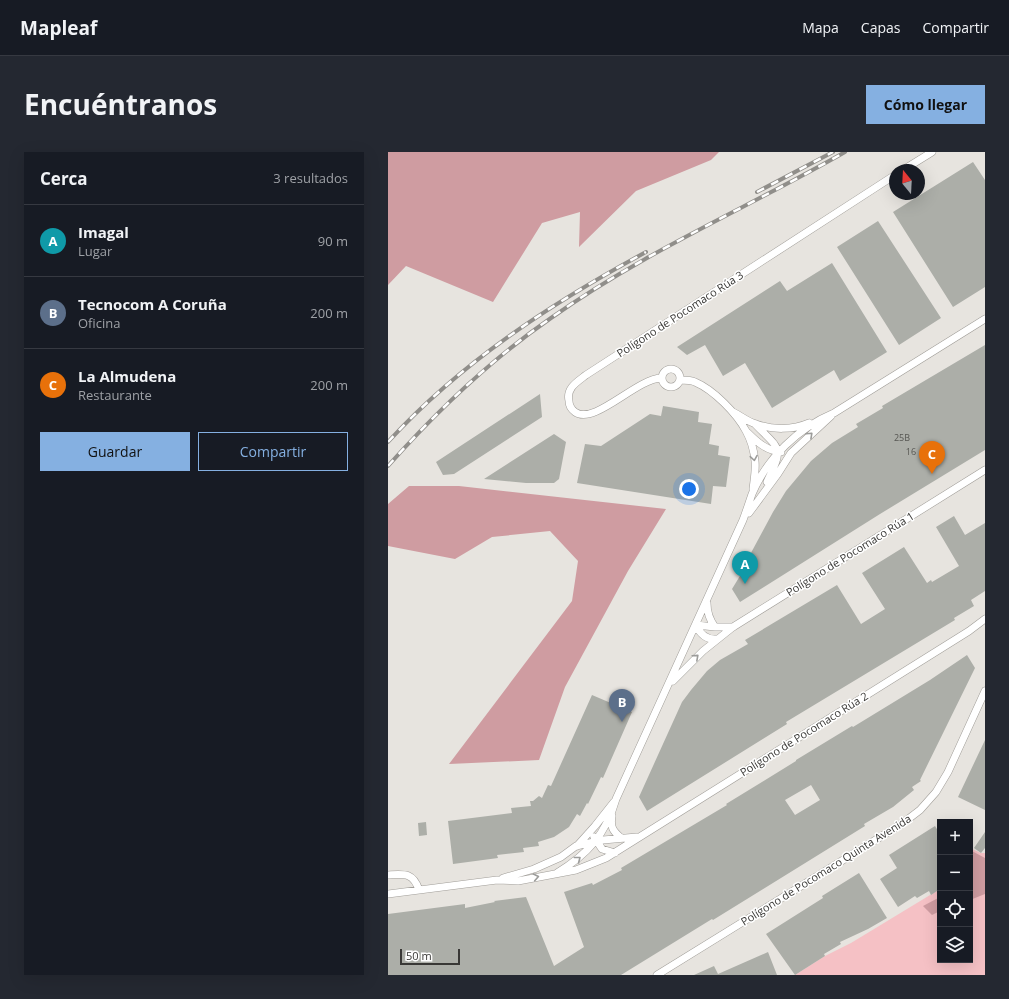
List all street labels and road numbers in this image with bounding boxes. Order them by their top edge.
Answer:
street label: Polígono de Pocomaco Rúa 3 [613,267,746,360]
street label: Polígono de Pocomaco Rúa 1 [783,508,917,599]
street label: Polígono de Pocomaco Rúa 2 [737,688,871,779]
street label: Polígono de Pocomaco Quinta Avenida [738,811,914,928]

